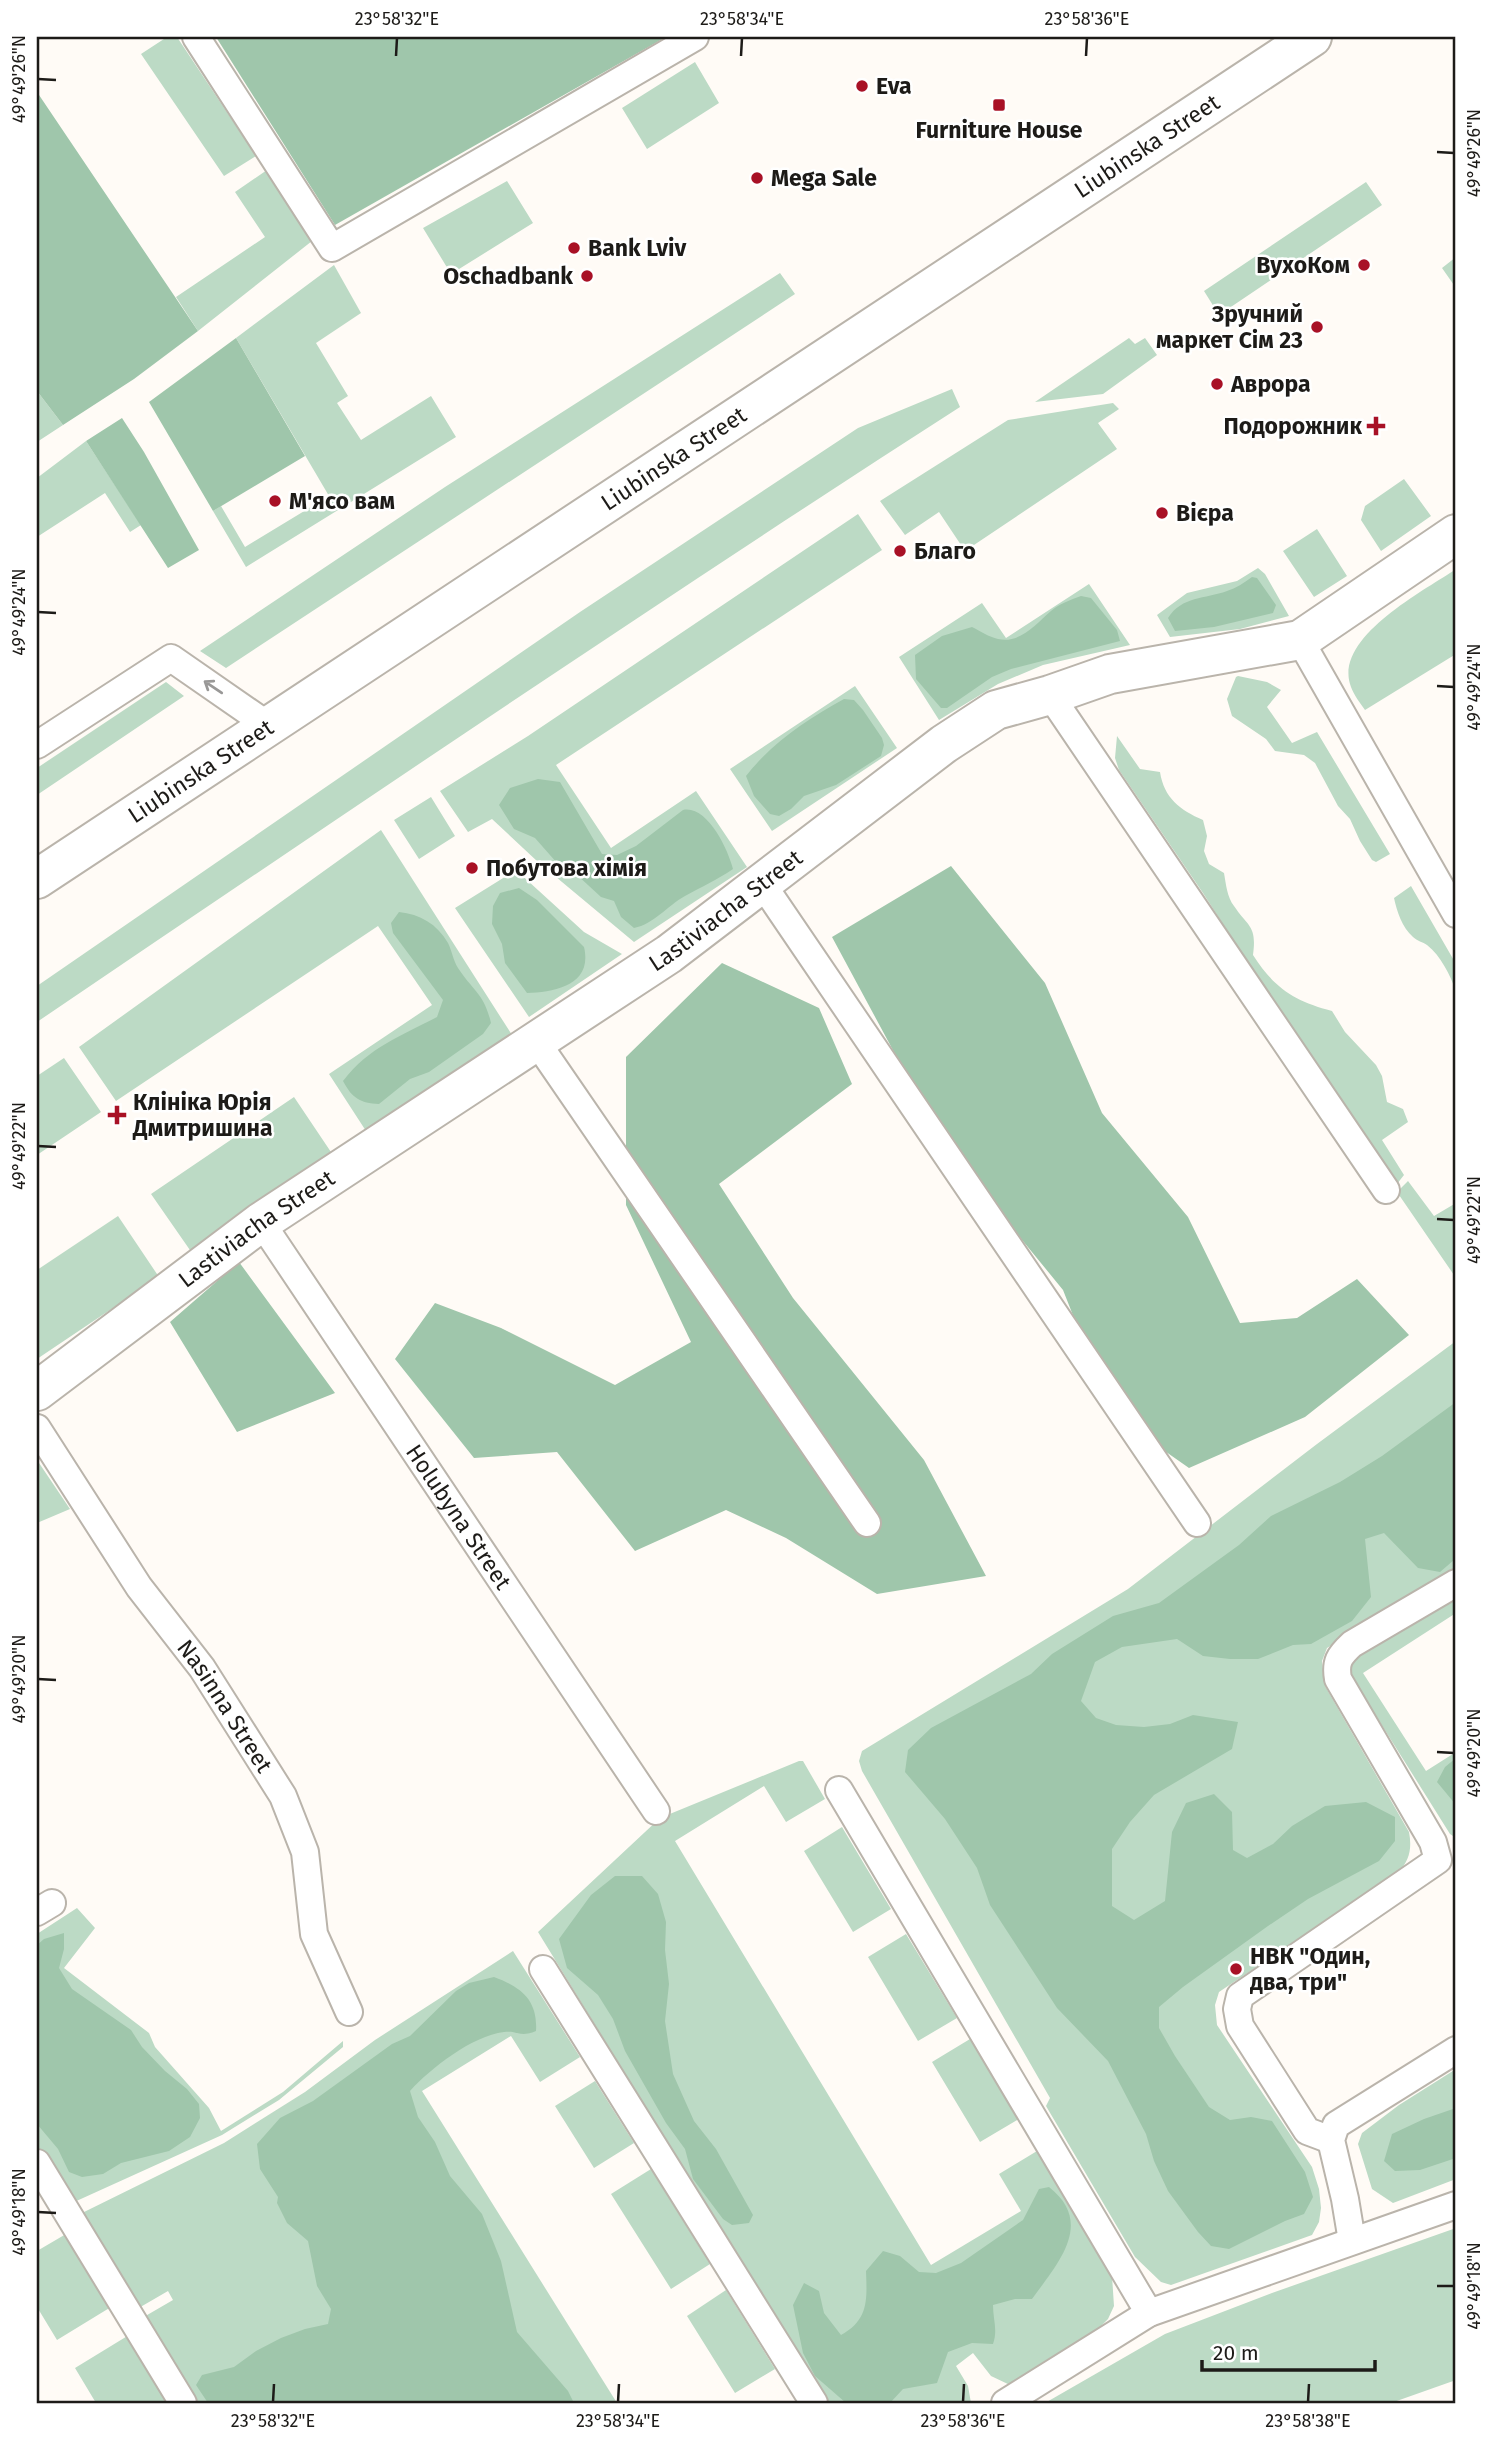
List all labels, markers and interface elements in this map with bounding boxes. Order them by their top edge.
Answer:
text: 23°58'32"E [355,8,439,30]
text: 23°58'34"E [700,8,784,30]
text: 23°58'36"E [1045,8,1129,30]
text: 49°49'26"N [8,35,30,123]
place label: Eva [876,72,912,100]
marker: Eva [854,78,870,94]
street label: Liubinska Street [1069,88,1225,204]
marker: Furniture House [991,97,1007,113]
text: 49°49'26"N [1463,109,1485,197]
place label: Furniture House [916,116,1083,144]
place label: Mega Sale [771,164,877,192]
marker: Mega Sale [749,170,765,186]
place label: Bank Lviv [588,234,687,262]
marker: Bank Lviv [566,240,582,256]
place label: ВухоКом [1256,251,1350,279]
marker: ВухоКом [1356,257,1372,273]
place label: Oschadbank [443,262,573,290]
marker: Oschadbank [579,268,595,284]
place label: Зручний маркет Сім 23 [1156,300,1303,354]
marker: Зручний маркет Сім 23 [1309,319,1325,335]
place label: Аврора [1230,370,1311,398]
marker: Аврора [1209,376,1225,392]
street label: Liubinska Street [596,400,752,517]
place label: Подорожник [1223,412,1362,440]
marker: Подорожник [1368,418,1384,434]
place label: М'ясо вам [289,487,395,515]
marker: М'ясо вам [267,493,283,509]
place label: Вієра [1176,499,1234,527]
marker: Вієра [1154,505,1170,521]
place label: Благо [914,537,976,565]
marker: Благо [892,543,908,559]
text: 49°49'24"N [8,568,30,656]
text: 49°49'24"N [1463,643,1485,731]
one-way arrow [204,680,223,694]
street label: Liubinska Street [123,713,279,829]
street label: Lastiviacha Street [644,843,808,977]
place label: Побутова хімія [486,854,647,882]
marker: Побутова хімія [464,860,480,876]
place label: Клініка Юрія Дмитришина [132,1088,273,1142]
text: 49°49'22"N [8,1102,30,1190]
marker: Клініка Юрія Дмитришина [107,1105,127,1125]
street label: Lastiviacha Street [173,1163,340,1293]
text: 49°49'22"N [1463,1176,1485,1264]
street label: Holubyna Street [400,1439,518,1595]
street label: Nasinna Street [171,1634,279,1778]
text: 49°49'20"N [8,1635,30,1723]
text: 49°49'20"N [1463,1709,1485,1797]
place label: НВК "Один, два, три" [1250,1942,1370,1996]
marker: НВК "Один, два, три" [1228,1961,1244,1977]
text: 49°49'18"N [8,2168,30,2256]
text: 49°49'18"N [1463,2242,1485,2330]
scale bar [1202,2328,1376,2372]
text: 20 m [1213,2340,1259,2366]
text: 23°58'32"E [231,2410,315,2432]
text: 23°58'34"E [576,2410,660,2432]
text: 23°58'36"E [921,2410,1005,2432]
text: 23°58'38"E [1265,2410,1351,2432]

